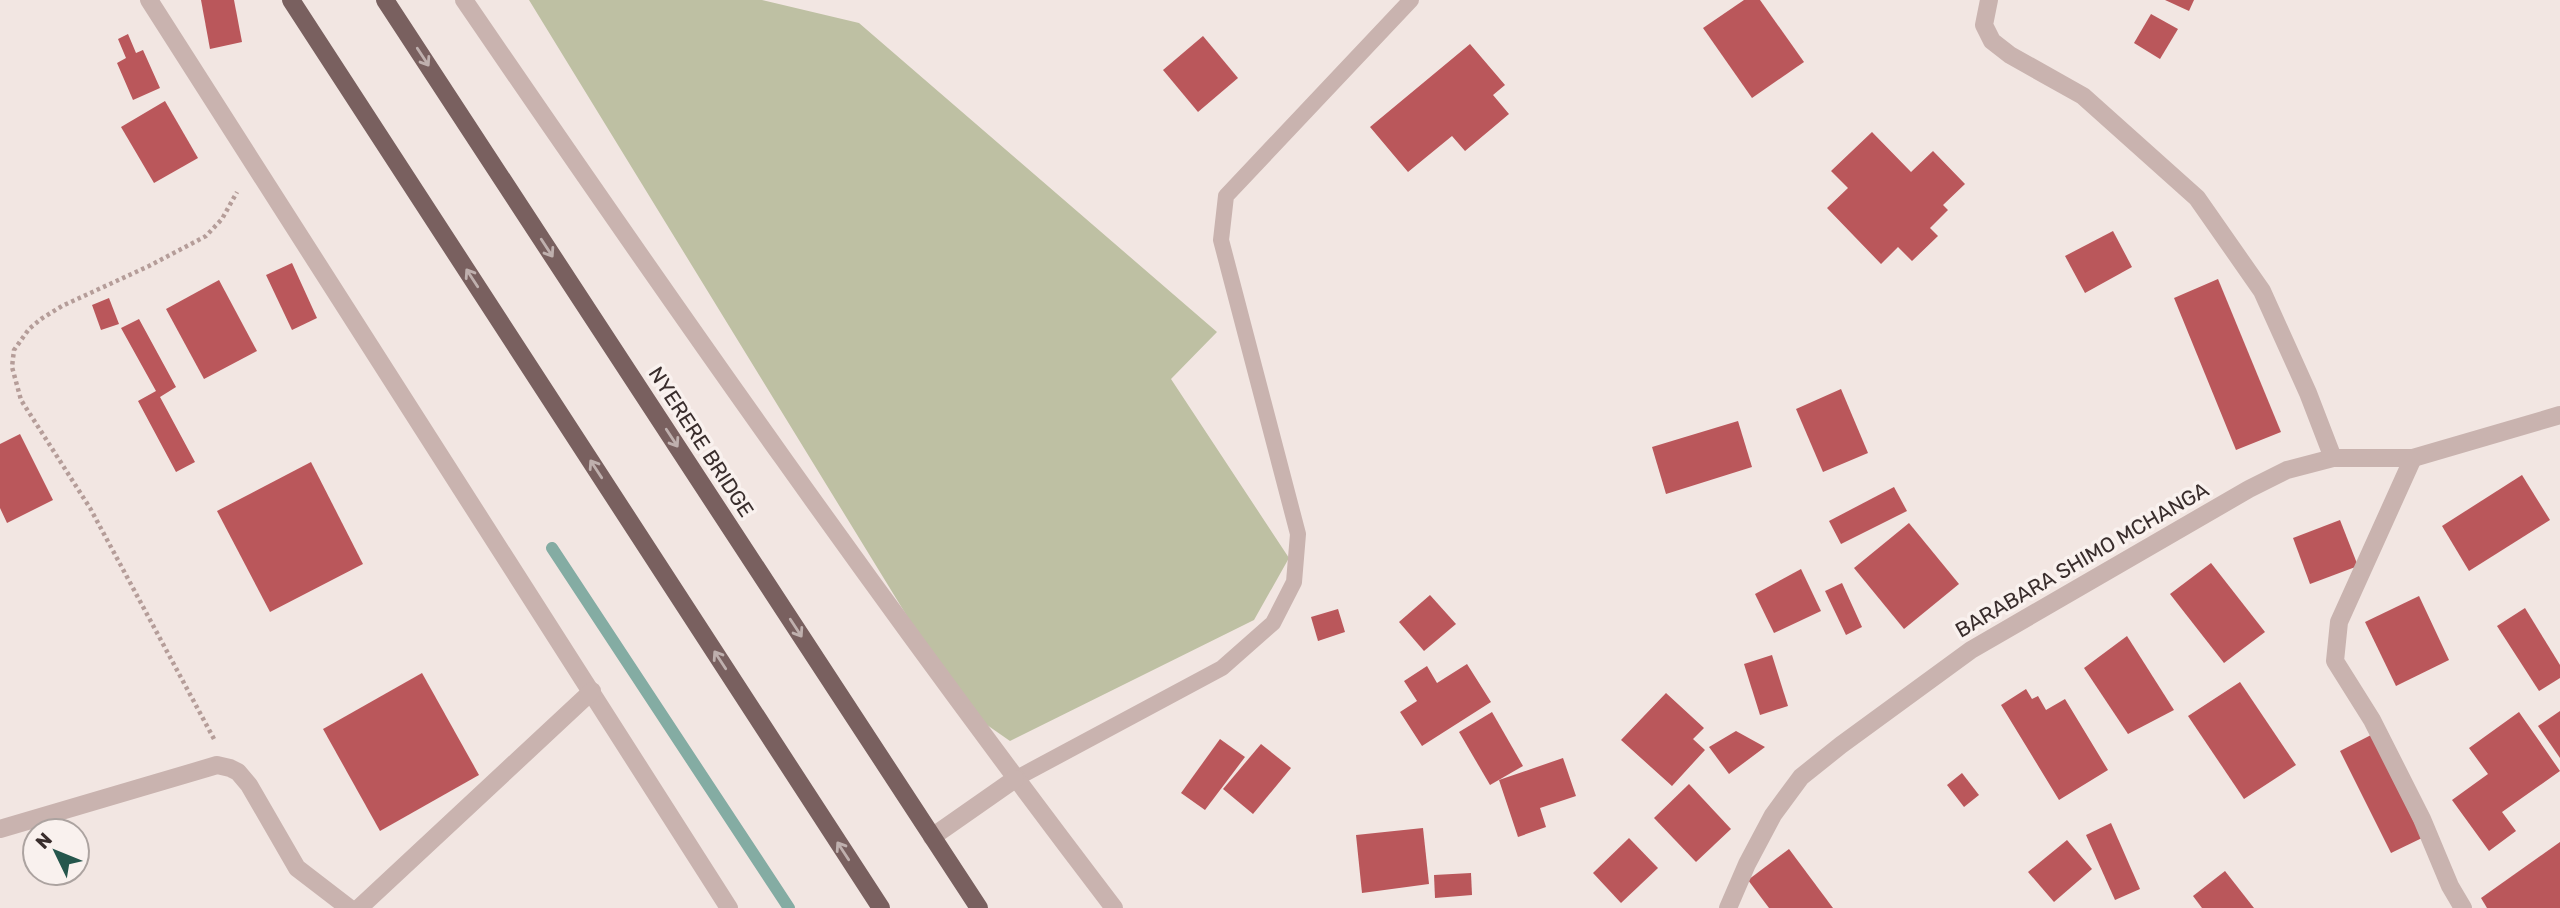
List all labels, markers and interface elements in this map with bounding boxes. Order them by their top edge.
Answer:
one-way arrow [415,47,430,66]
one-way arrow [540,237,554,257]
one-way arrow [465,269,479,289]
street label: NYERERE BRIDGE [644,362,759,522]
one-way arrow [664,428,679,447]
one-way arrow [588,460,603,479]
street label: BARABARA SHIMO MCHANGA [1951,477,2213,642]
one-way arrow [789,618,803,638]
one-way arrow [712,651,727,670]
north arrow [21,817,91,887]
text: N [31,828,57,854]
one-way arrow [836,841,850,861]

